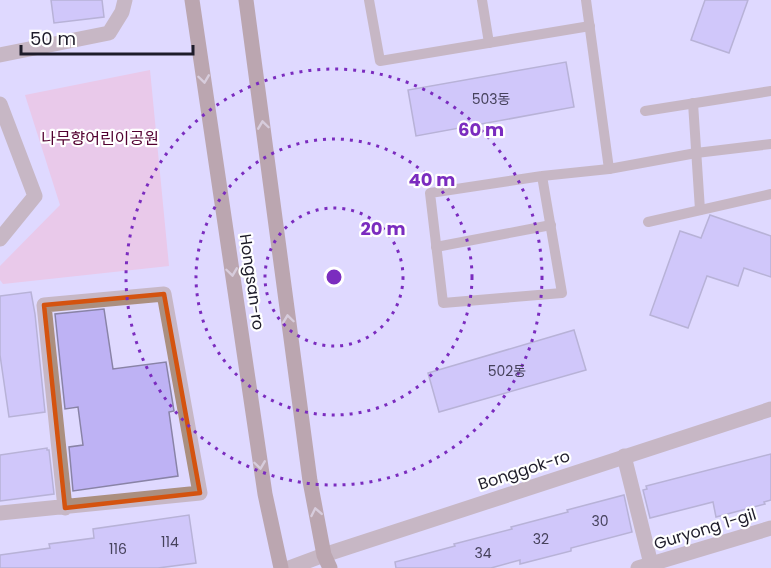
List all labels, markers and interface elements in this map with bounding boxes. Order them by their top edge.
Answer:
scale bar [21,18,194,56]
text: 50 m [30,26,76,51]
one-way arrow [197,74,209,83]
house number: 503동 [472,89,510,109]
text: 60 m [458,117,504,142]
one-way arrow [257,121,269,130]
park label: 나무향어린이공원 [41,127,159,150]
text: 40 m [409,167,455,192]
text: 20 m [361,216,405,241]
street label: Hongsan-ro [234,232,270,332]
one-way arrow [226,267,238,276]
centre of rings [324,267,344,287]
one-way arrow [283,314,295,323]
house number: 502동 [488,361,526,381]
street label: Bonggok-ro [475,444,573,496]
one-way arrow [254,460,266,469]
street label: Guryong 1-gil [651,503,759,555]
one-way arrow [310,507,323,517]
house number: 30 [591,511,609,531]
house number: 32 [533,529,549,549]
house number: 114 [161,532,179,552]
house number: 116 [109,539,127,559]
house number: 34 [474,543,492,563]

